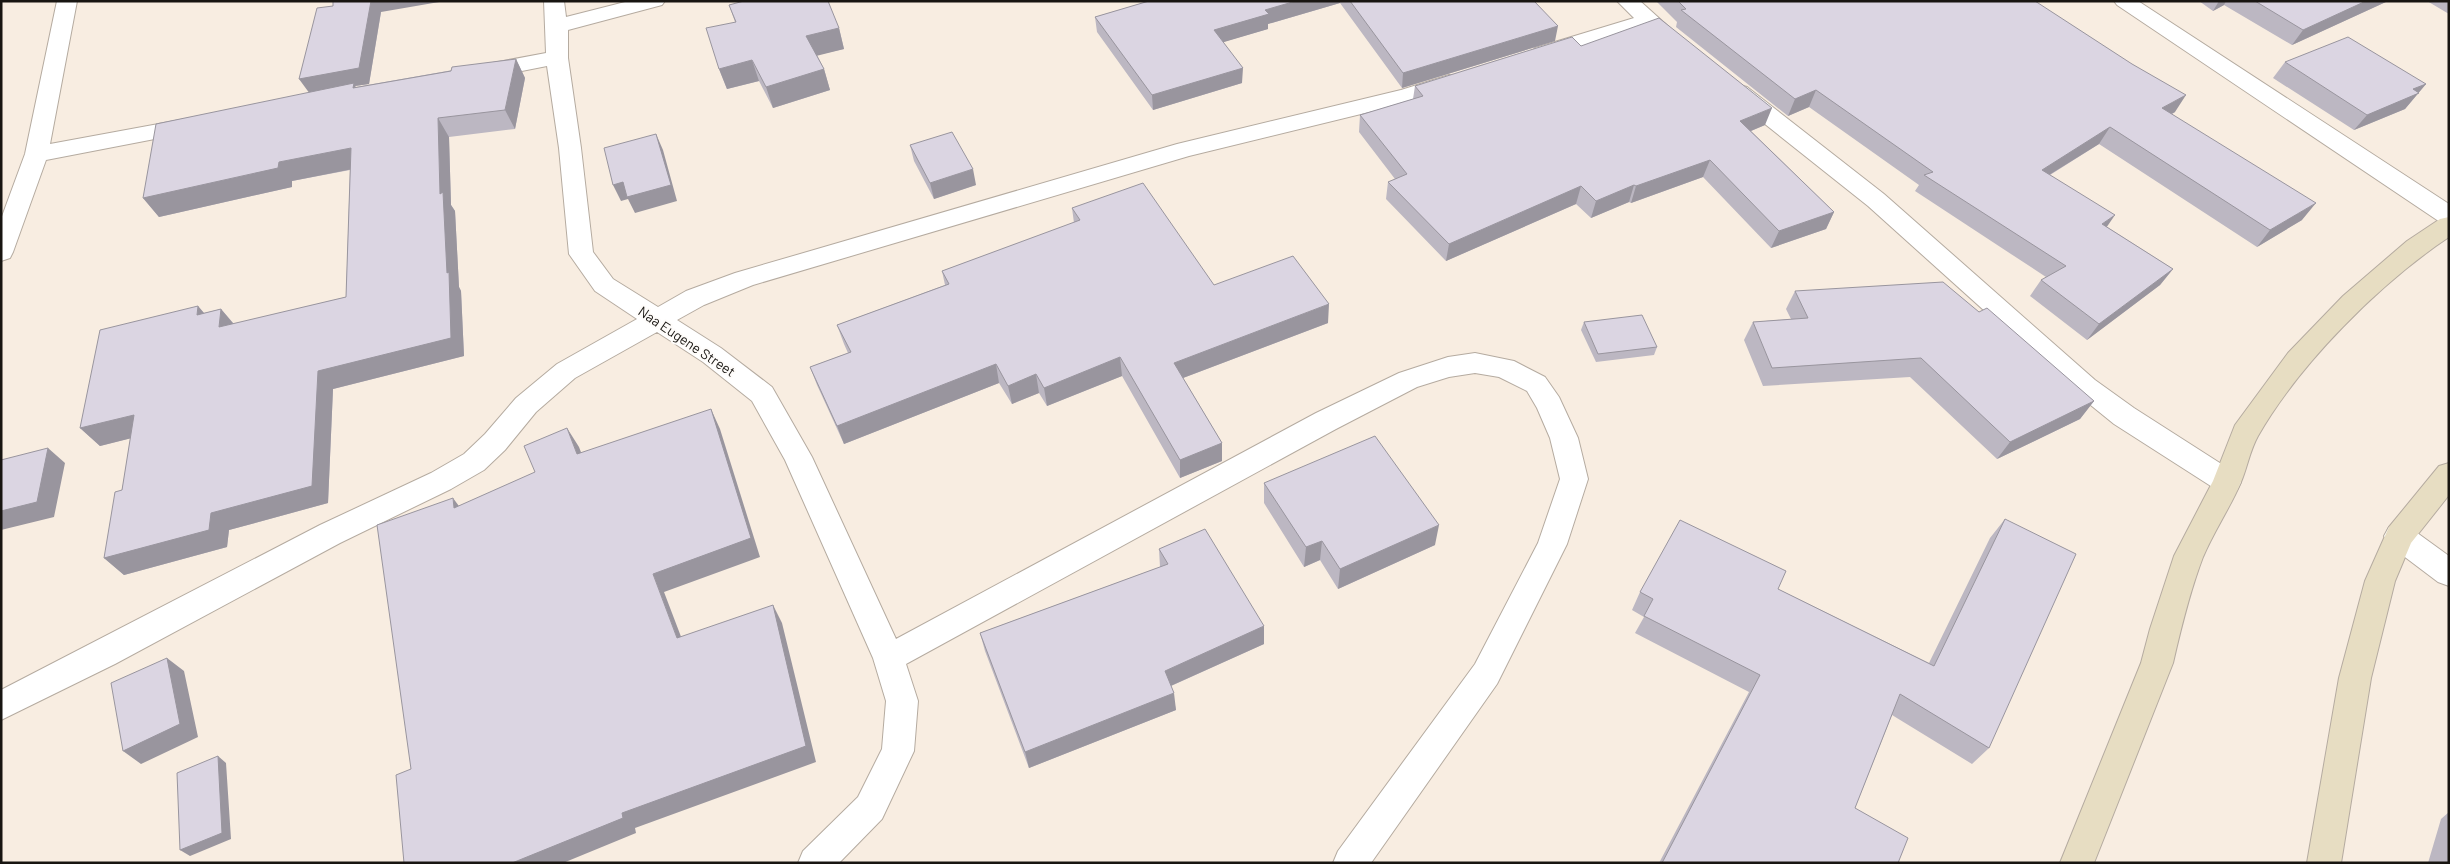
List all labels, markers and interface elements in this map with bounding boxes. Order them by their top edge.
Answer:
street label: Naa Eugene Street [635,302,739,380]

